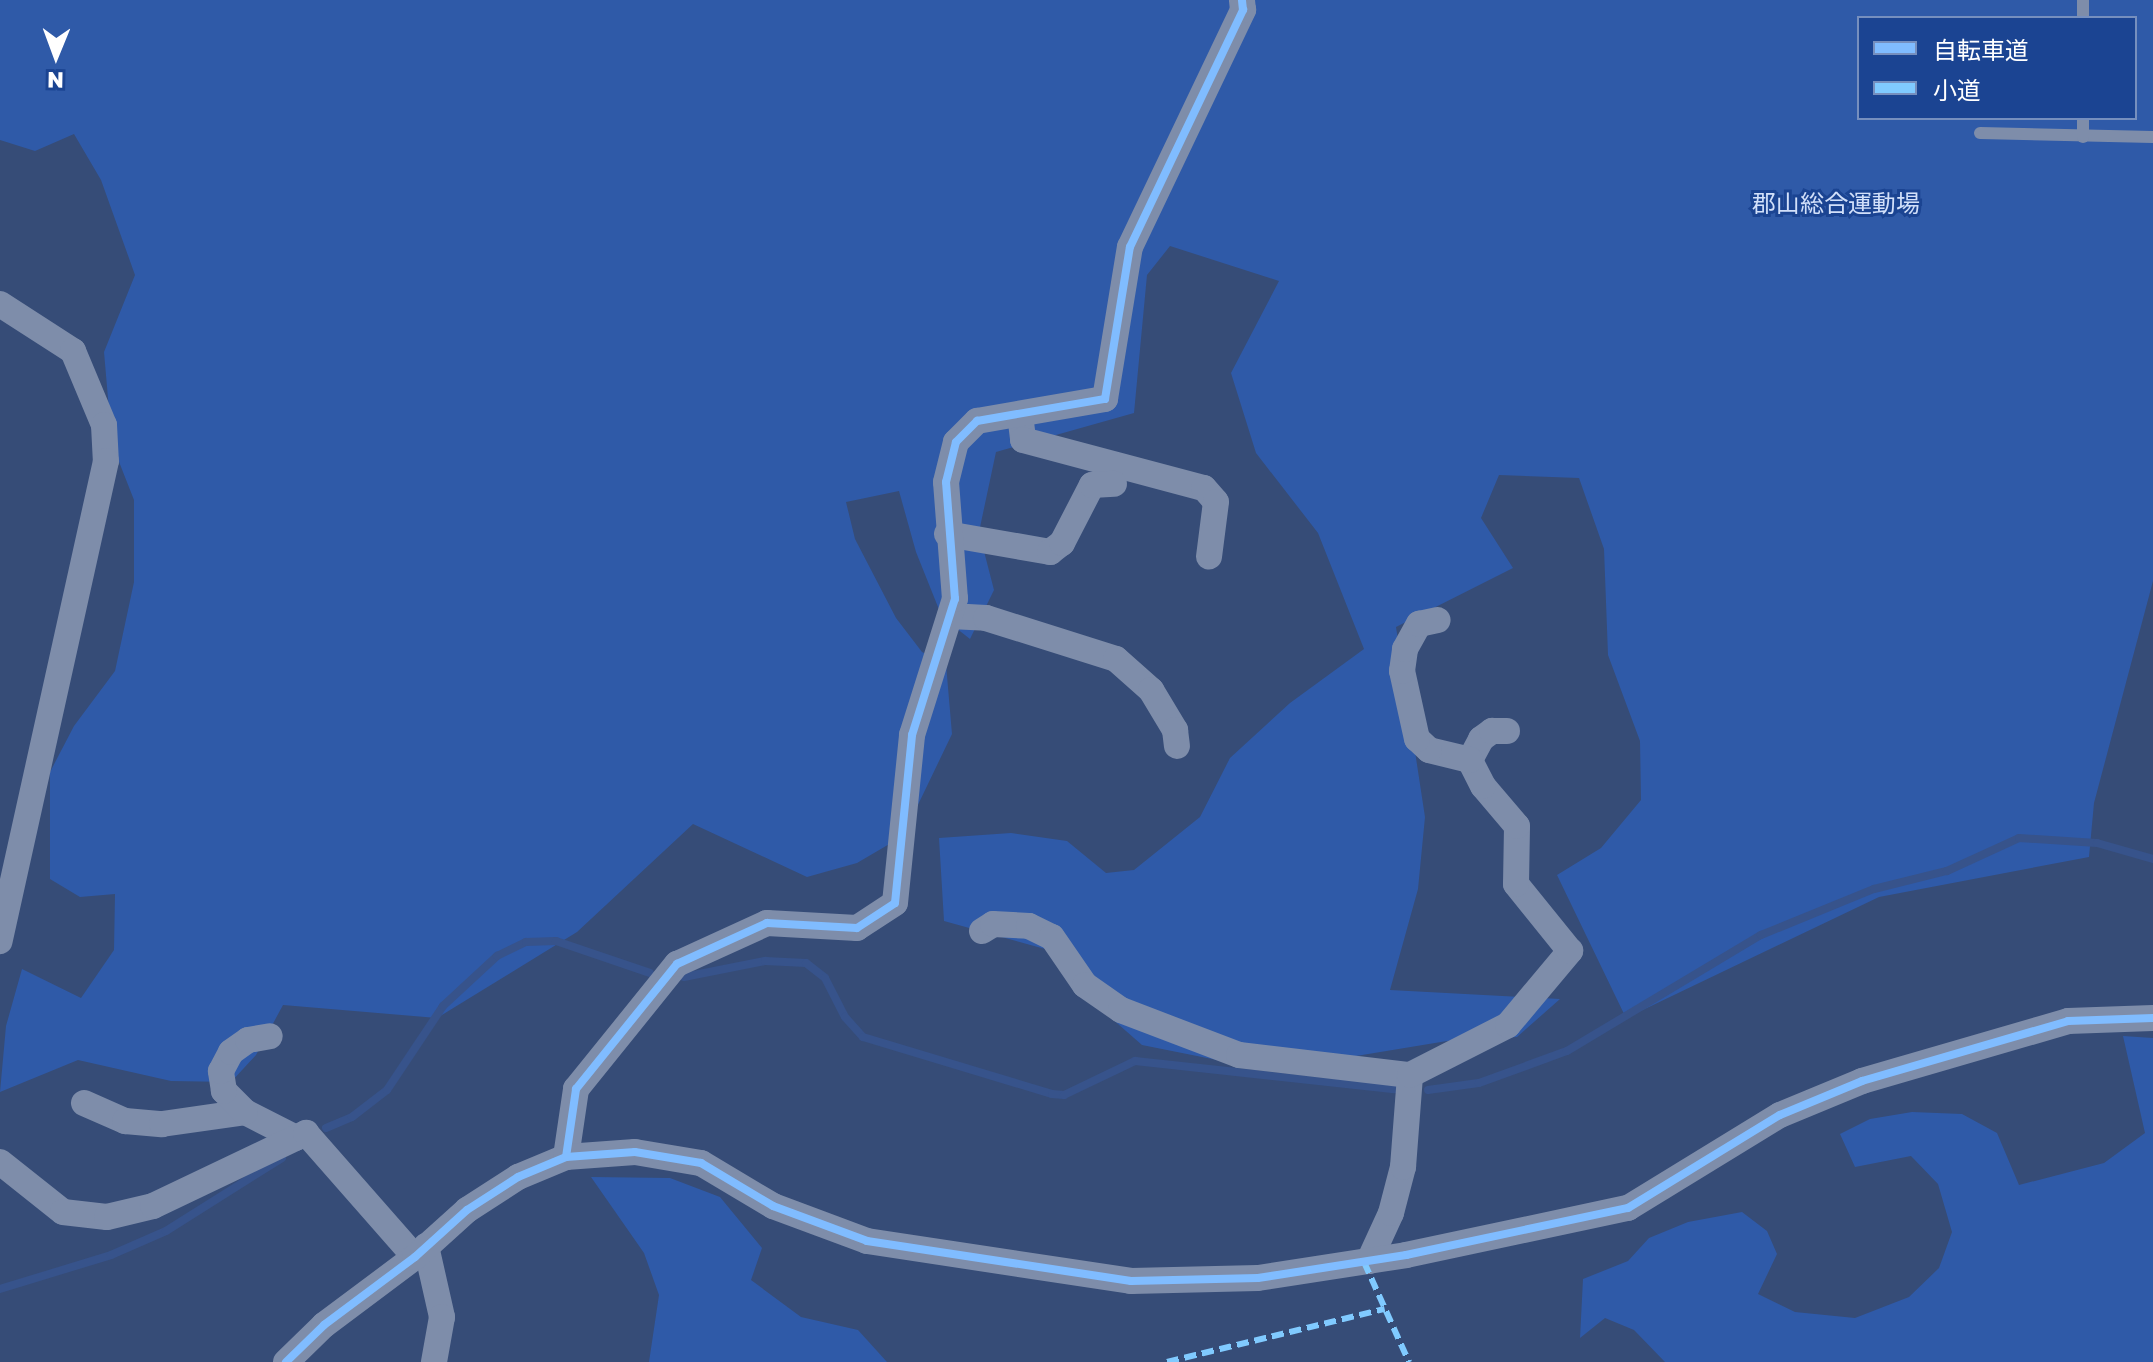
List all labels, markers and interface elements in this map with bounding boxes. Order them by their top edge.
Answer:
north arrow [16,16,96,96]
legend [1857,16,2137,120]
text: 自転車道 [1933,35,2029,64]
text: N [47,67,64,94]
text: 小道 [1933,75,1981,104]
park label: 郡山総合運動場 [1752,189,1920,217]

